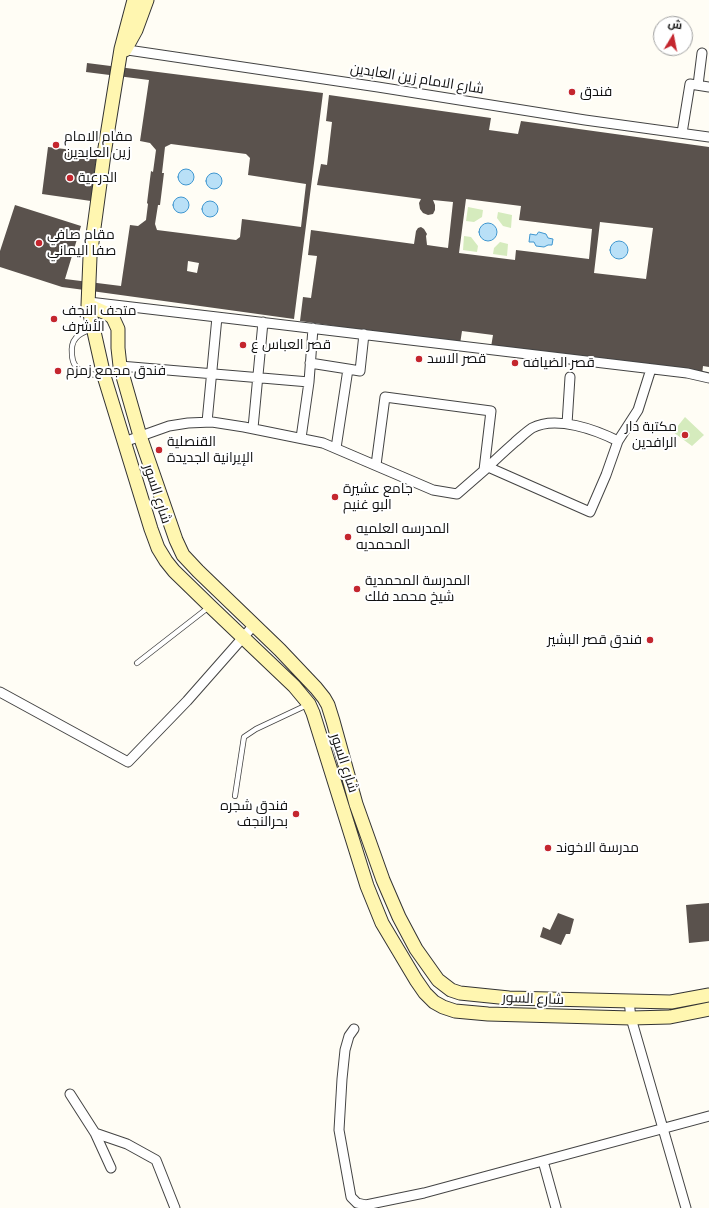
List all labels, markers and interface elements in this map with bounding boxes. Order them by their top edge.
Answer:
north arrow [653,16,693,56]
text: ش [667,17,683,32]
street label: شارع الامام زين العابدين [349,60,485,98]
place label: فندق [580,84,612,100]
marker: فندق [567,87,577,97]
place label: مقام الامام زين العابدين [64,129,133,162]
marker: مقام الامام زين العابدين [51,140,61,150]
place label: الدرعية [78,170,117,186]
marker: الدرعية [65,173,75,183]
place label: مقام صافي صفا اليماني [47,227,116,260]
marker: مقام صافي صفا اليماني [34,238,44,248]
place label: متحف النجف الأشرف [62,303,136,336]
marker: متحف النجف الأشرف [49,314,59,324]
place label: قصر العباس ع [251,337,331,353]
marker: قصر العباس ع [238,340,248,350]
place label: قصر الاسد [427,351,486,367]
marker: قصر الاسد [414,354,424,364]
place label: قصر الضيافه [523,355,595,371]
marker: قصر الضيافه [510,358,520,368]
place label: فندق مجمع زمزم [66,363,166,379]
marker: فندق مجمع زمزم [53,366,63,376]
place label: مكتبة دار الرافدين [625,419,677,452]
marker: مكتبة دار الرافدين [680,430,690,440]
place label: القنصلية الإيرانية الجديدة [167,434,254,466]
marker: القنصلية الإيرانية الجديدة [154,445,164,455]
street label: شارع السور [139,462,175,526]
place label: جامع عشيرة البو غنيم [343,481,413,514]
marker: جامع عشيرة البو غنيم [330,492,340,502]
place label: المدرسه العلمیه المحمدیه [356,521,450,554]
marker: المدرسه العلمیه المحمدیه [343,532,353,542]
place label: المدرسة المحمدية شيخ محمد فلك [365,573,470,606]
marker: المدرسة المحمدية شيخ محمد فلك [352,584,362,594]
place label: فندق قصر البشير [547,632,642,648]
marker: فندق قصر البشير [645,635,655,645]
street label: شارع السور [326,731,362,795]
place label: فندق شجره بحرالنجف [220,798,288,830]
marker: فندق شجره بحرالنجف [291,809,301,819]
place label: مدرسة الاخوند [556,840,639,856]
marker: مدرسة الاخوند [543,843,553,853]
street label: شارع السور [502,990,564,1008]

